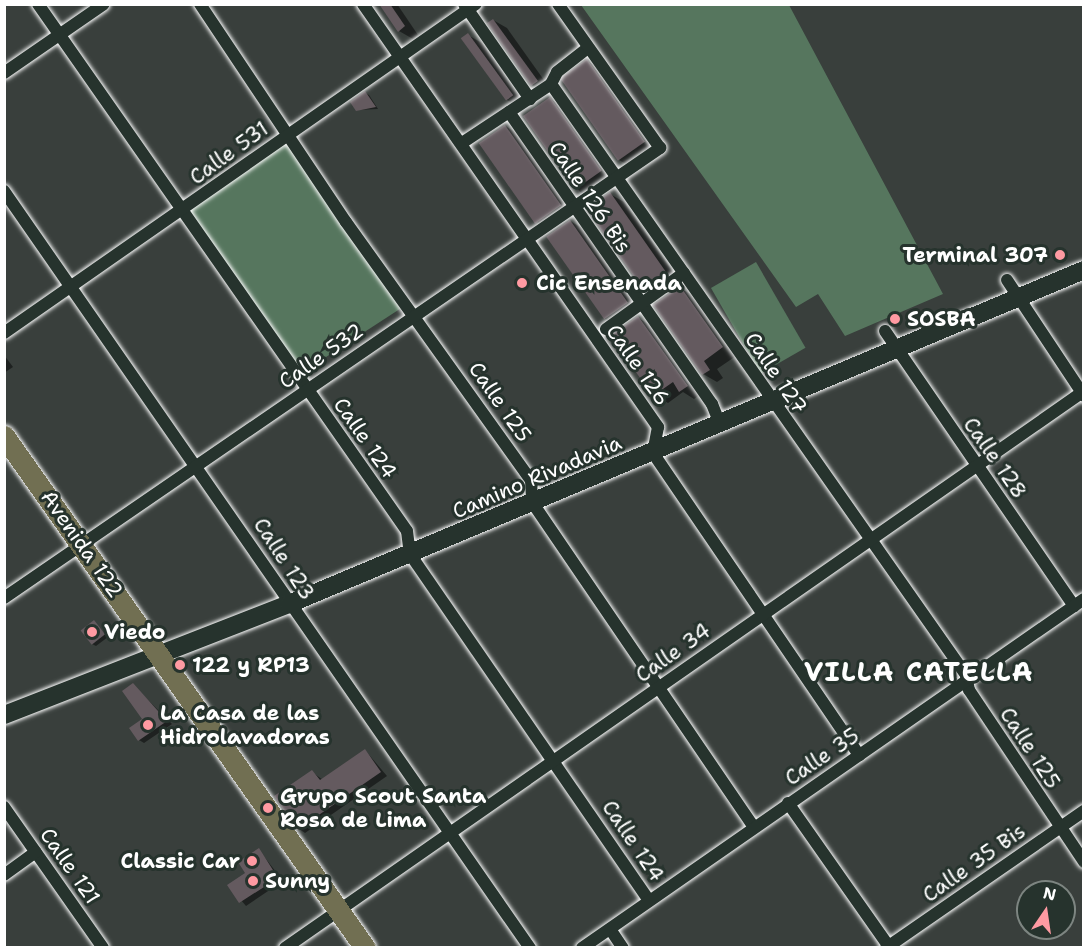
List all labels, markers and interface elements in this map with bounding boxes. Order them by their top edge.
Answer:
street label: Calle 531 [185,116,273,190]
street label: Calle 126 Bis [544,137,636,257]
place label: Terminal 307 [902,242,1048,268]
marker: Terminal 307 [1053,248,1067,262]
place label: Cic Ensenada [536,270,682,296]
marker: Cic Ensenada [513,274,531,292]
place label: SOSBA [907,306,975,332]
marker: SOSBA [888,312,902,326]
street label: Calle 532 [274,318,368,394]
street label: Calle 126 [601,320,675,410]
street label: Calle 127 [740,328,812,418]
street label: Calle 125 [463,357,537,447]
street label: Calle 124 [328,393,402,483]
street label: Calle 128 [958,412,1032,504]
street label: Camino Rivadavia [449,430,625,524]
street label: Avenida 122 [36,485,128,603]
street label: Calle 123 [248,513,320,605]
street label: Calle 34 [631,618,715,688]
place label: Viedo [104,619,165,645]
marker: Viedo [85,625,99,639]
place label: 122 y RP13 [192,652,310,678]
district label: VILLA CATELLA [804,656,1034,688]
marker: 122 y RP13 [173,658,187,672]
place label: La Casa de las Hidrolavadoras [160,700,330,750]
street label: Calle 125 [994,703,1066,793]
marker: La Casa de las Hidrolavadoras [141,718,155,732]
street label: Calle 35 [780,723,864,791]
place label: Grupo Scout Santa Rosa de Lima [280,783,486,833]
street label: Calle 124 [597,795,669,887]
marker: Grupo Scout Santa Rosa de Lima [261,801,275,815]
street label: Calle 35 Bis [918,818,1030,908]
street label: Calle 121 [35,823,105,909]
place label: Classic Car [121,848,240,874]
marker: Classic Car [245,854,259,868]
place label: Sunny [265,868,330,894]
marker: Sunny [246,874,260,888]
north arrow [1016,880,1076,940]
text: N [1041,882,1058,906]

